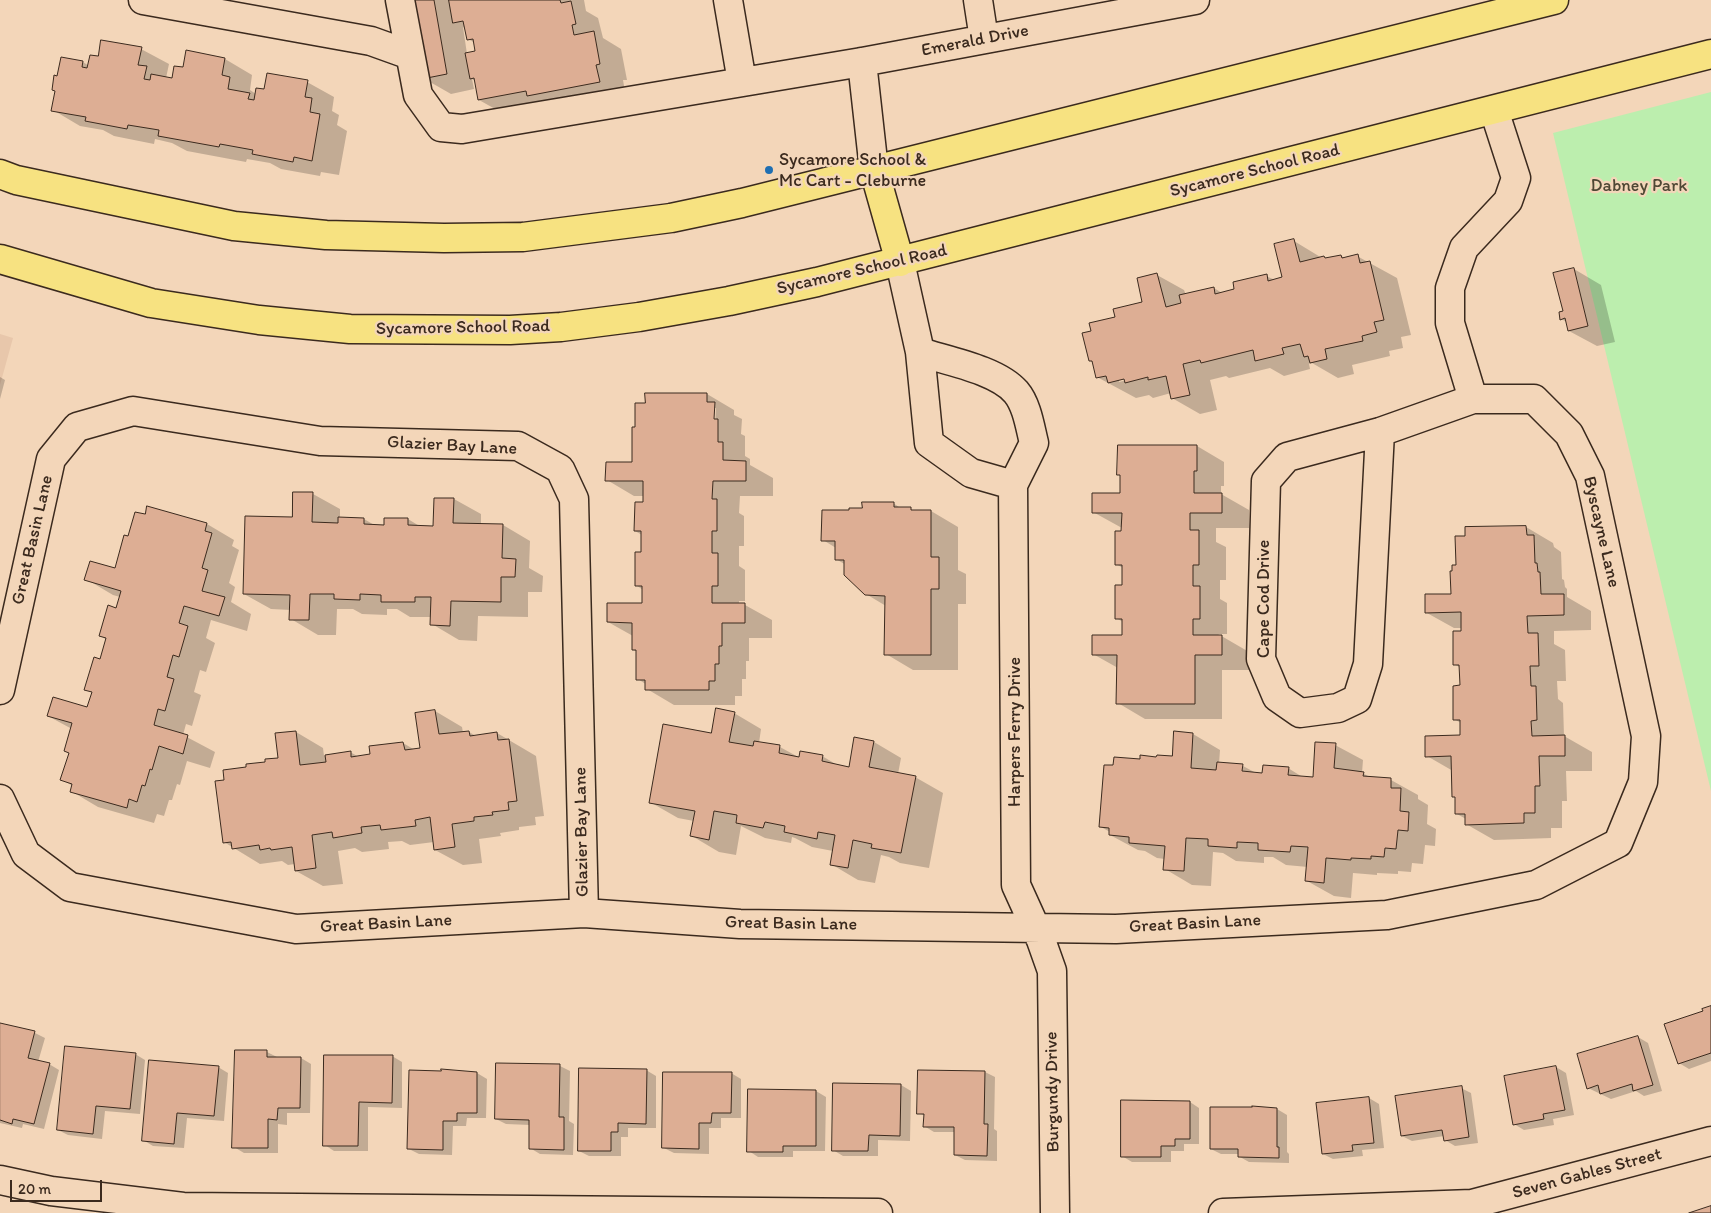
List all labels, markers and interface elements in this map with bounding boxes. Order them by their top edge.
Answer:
street label: Emerald Drive [919,20,1031,62]
street label: Sycamore School Road [1168,139,1342,203]
place label: Sycamore School & Mc Cart - Cleburne [779,149,926,192]
marker: Sycamore School & Mc Cart - Cleburne [763,164,775,176]
park label: Dabney Park [1591,175,1687,197]
street label: Sycamore School Road [775,240,949,300]
street label: Sycamore School Road [376,316,550,340]
street label: Glazier Bay Lane [386,432,518,460]
street label: Great Basin Lane [8,473,58,607]
street label: Byscayne Lane [1578,474,1624,590]
street label: Cape Cod Drive [1253,540,1275,658]
street label: Harpers Ferry Drive [1004,657,1026,807]
street label: Glazier Bay Lane [570,767,594,897]
street label: Great Basin Lane [319,910,453,938]
street label: Great Basin Lane [1128,910,1262,938]
street label: Great Basin Lane [725,912,857,936]
street label: Burgundy Drive [1041,1031,1065,1153]
street label: Seven Gables Street [1510,1144,1664,1204]
scale bar [12,1170,105,1202]
text: 20 m [18,1180,51,1198]

